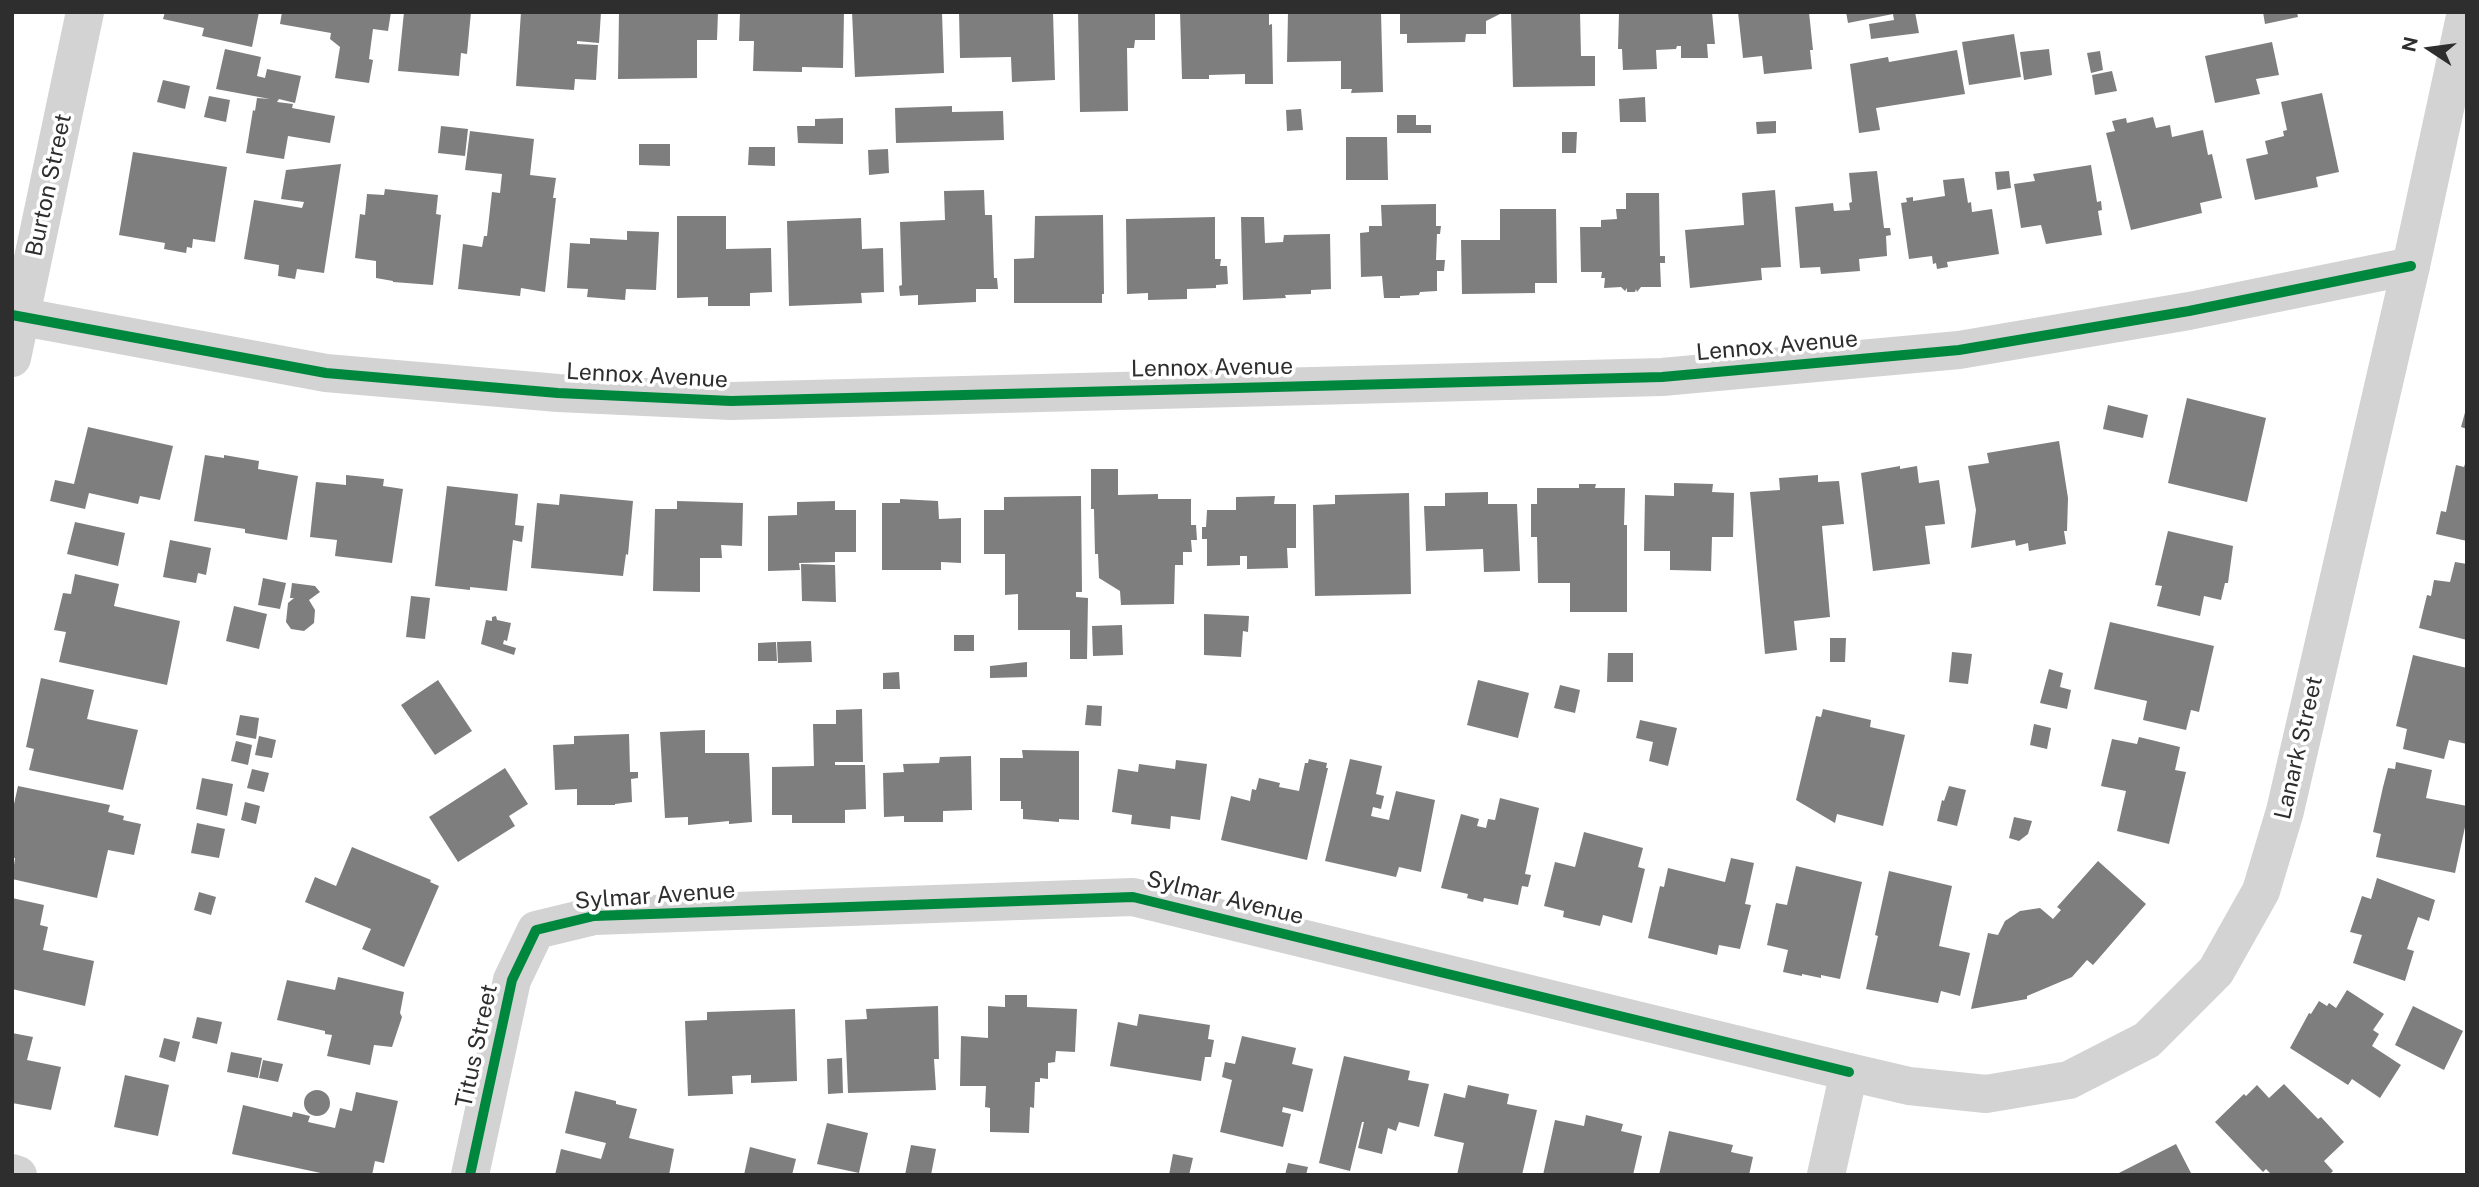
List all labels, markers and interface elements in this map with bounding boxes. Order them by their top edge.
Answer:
north arrow [2395,14,2465,84]
text: N [2397,35,2422,54]
street label: Burton Street [20,111,78,259]
street label: Lennox Avenue [1695,325,1859,367]
street label: Lennox Avenue [1131,353,1293,383]
street label: Lennox Avenue [565,358,729,394]
street label: Lanark Street [2269,674,2329,822]
street label: Sylmar Avenue [1144,865,1306,931]
street label: Sylmar Avenue [574,877,736,915]
street label: Titus Street [450,982,504,1110]

